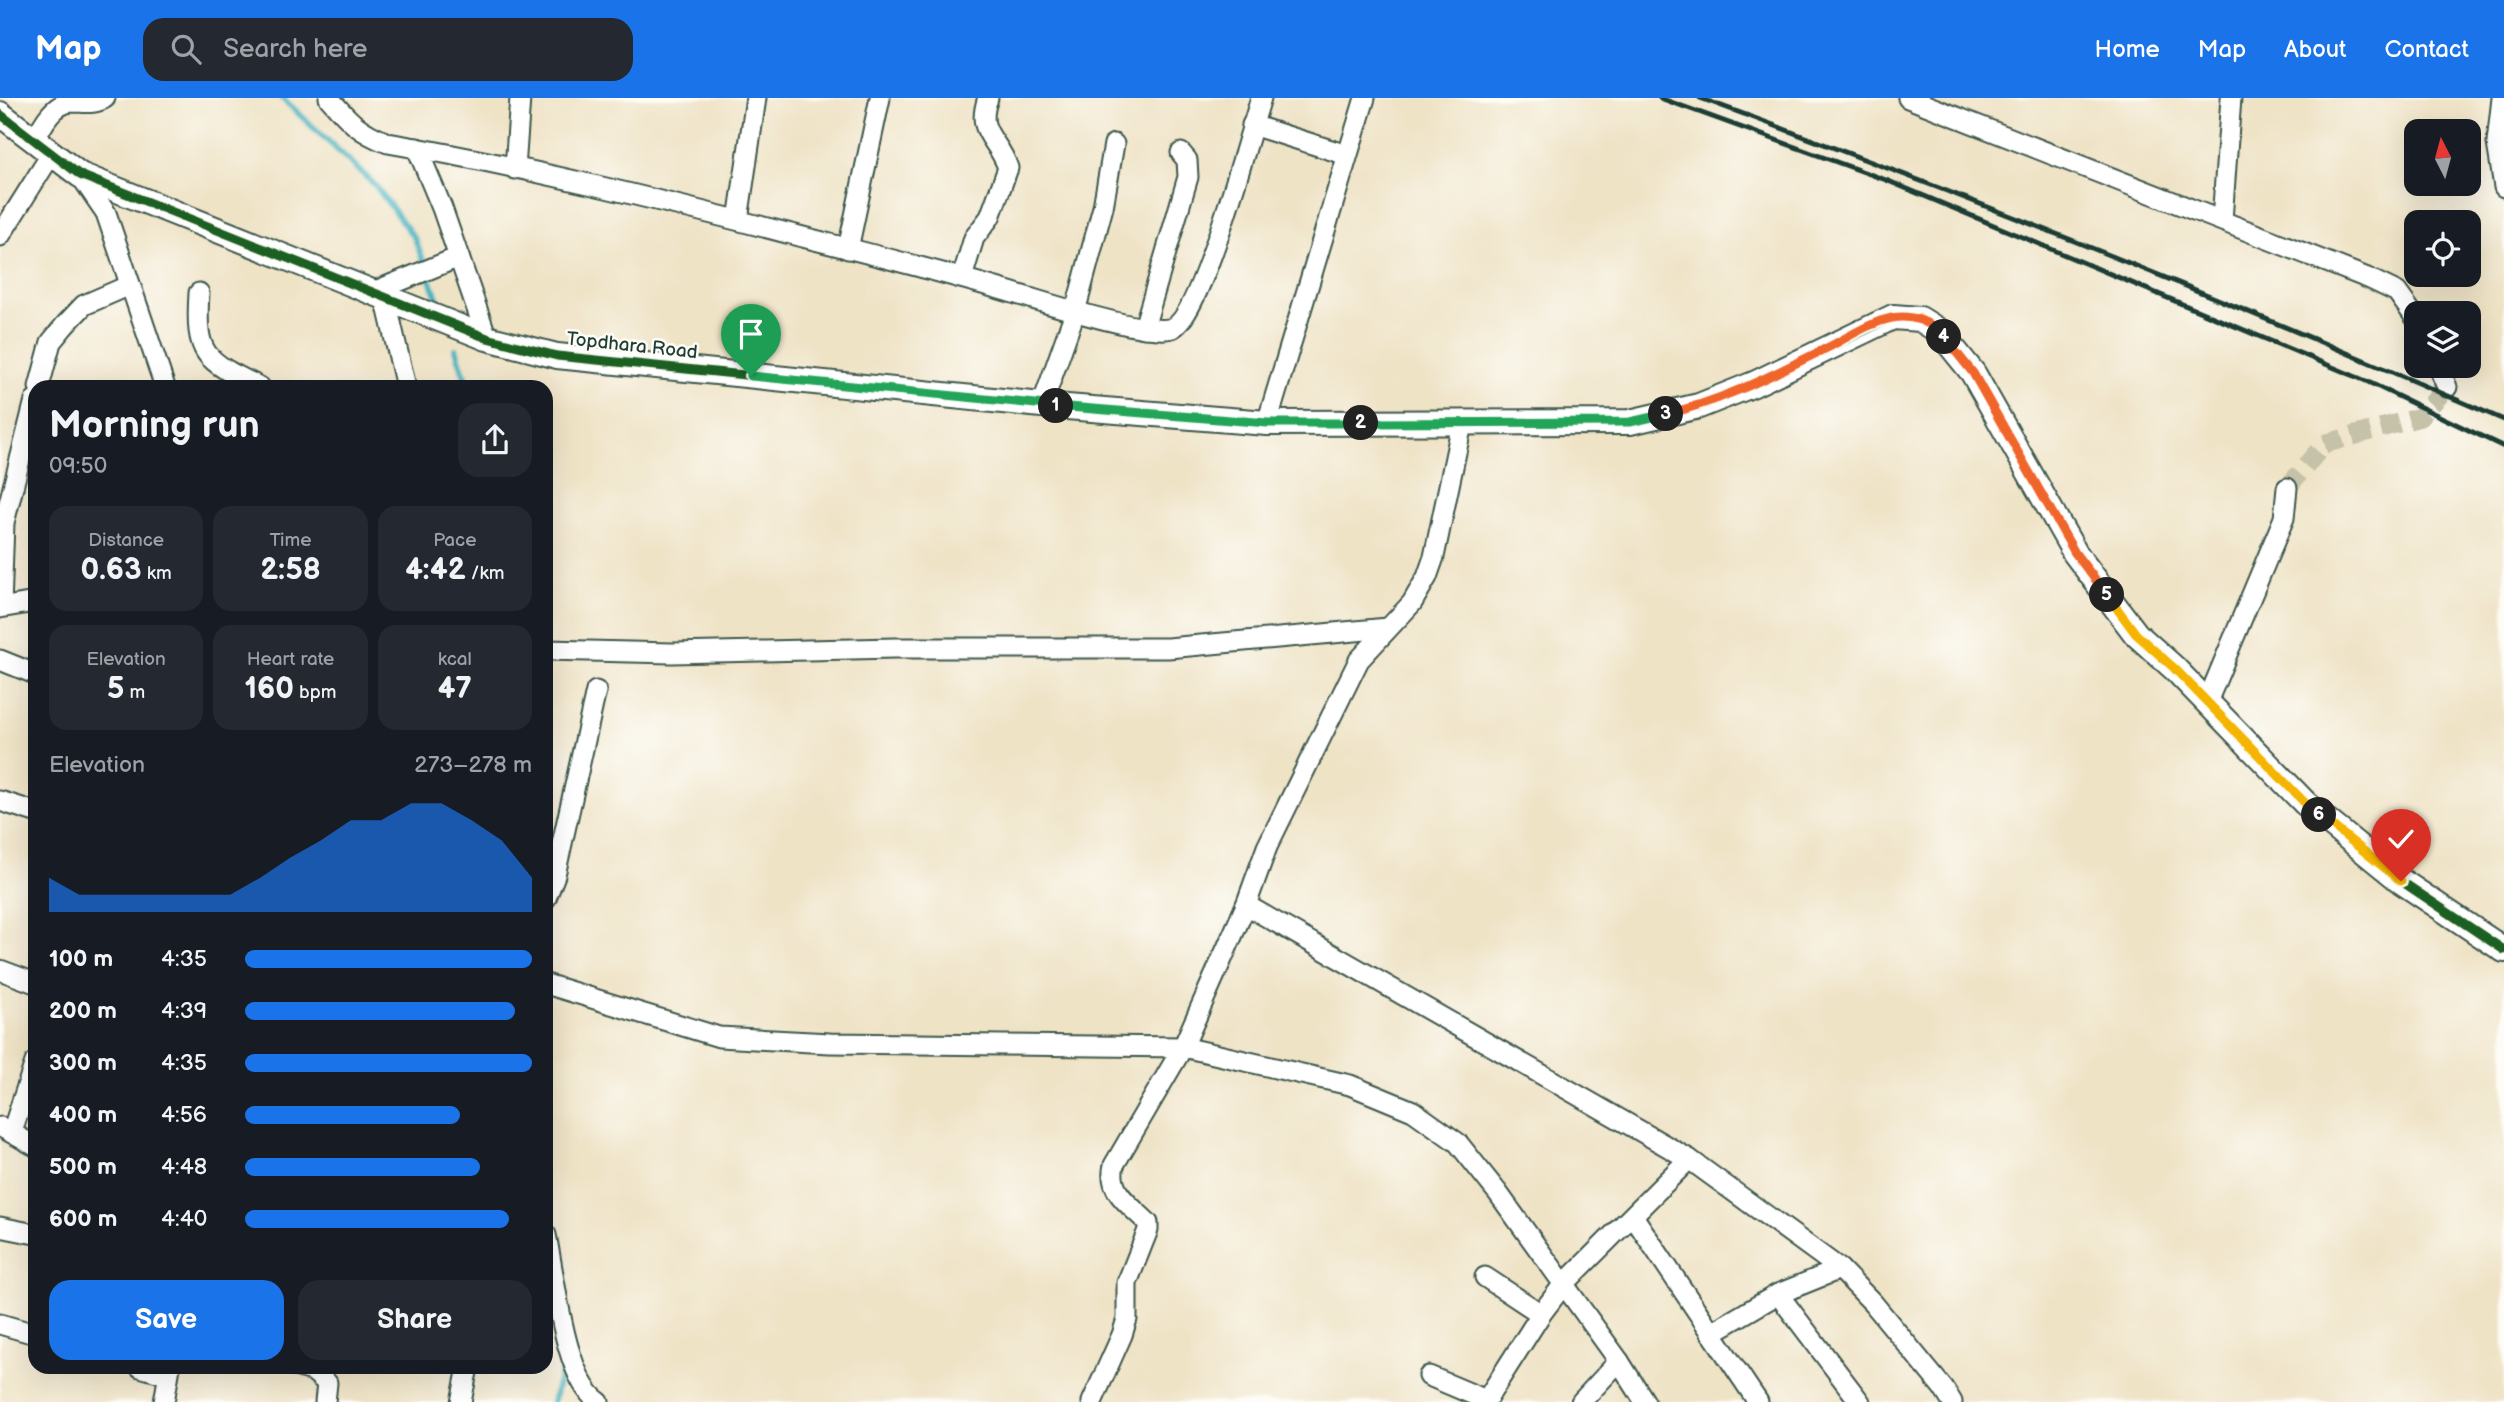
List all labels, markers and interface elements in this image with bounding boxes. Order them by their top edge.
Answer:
search box [143,18,633,81]
text: Map [35,29,101,69]
icon: search [167,30,205,68]
text: Search here [223,34,367,65]
text: Home [2095,35,2160,64]
text: Map [2198,35,2246,64]
text: About [2284,35,2346,64]
text: Contact [2384,35,2469,64]
north arrow [2404,119,2482,196]
map controls [2404,119,2481,378]
button: locate [2404,210,2481,287]
button: layers [2404,301,2481,378]
pin [721,304,781,376]
icon: arrive [732,315,770,353]
pin: 4 [1926,320,1962,354]
text: 4 [1938,325,1949,348]
street label: Topdhara Road [565,328,699,364]
pin: 1 [1038,388,1074,424]
text: 1 [1052,394,1060,417]
pin: 3 [1648,396,1684,432]
text: 3 [1660,402,1671,425]
text: Morning run [49,403,260,448]
button: share [458,403,532,477]
pin: 2 [1344,406,1378,440]
text: 2 [1355,411,1366,434]
text: 09:50 [49,452,107,480]
text: Distance [88,529,164,552]
text: Time [269,529,312,552]
text: Pace [433,529,476,552]
text: 0.63 [81,552,142,588]
text: 2:58 [260,552,321,588]
text: 4:42 [405,552,466,588]
text: km [142,562,172,585]
text: /km [466,562,504,585]
pin: 5 [2090,578,2124,612]
text: 5 [2101,583,2112,606]
text: Elevation [87,648,166,671]
text: Heart rate [247,648,334,671]
text: kcal [438,648,472,671]
text: 5 [107,671,124,707]
text: 160 [244,671,294,707]
text: 47 [438,671,472,707]
text: m [124,681,145,704]
text: bpm [294,681,337,704]
text: Elevation [49,751,145,779]
text: 273–278 m [414,751,532,779]
pin: 6 [2302,798,2336,832]
text: 6 [2313,803,2324,826]
pin [2371,809,2431,881]
icon: check [2382,820,2420,858]
text: 100 m [49,945,113,973]
text: 4:35 [161,945,207,973]
text: 200 m [49,997,117,1025]
text: 4:39 [161,997,207,1025]
text: 300 m [49,1049,117,1077]
text: 4:35 [161,1049,207,1077]
text: 400 m [49,1101,117,1129]
text: 4:56 [161,1101,207,1129]
text: 500 m [49,1153,117,1181]
text: 4:48 [161,1153,207,1181]
text: 600 m [49,1205,117,1233]
text: 4:40 [161,1205,207,1233]
button: Save [49,1280,284,1360]
button: Share [298,1280,532,1360]

